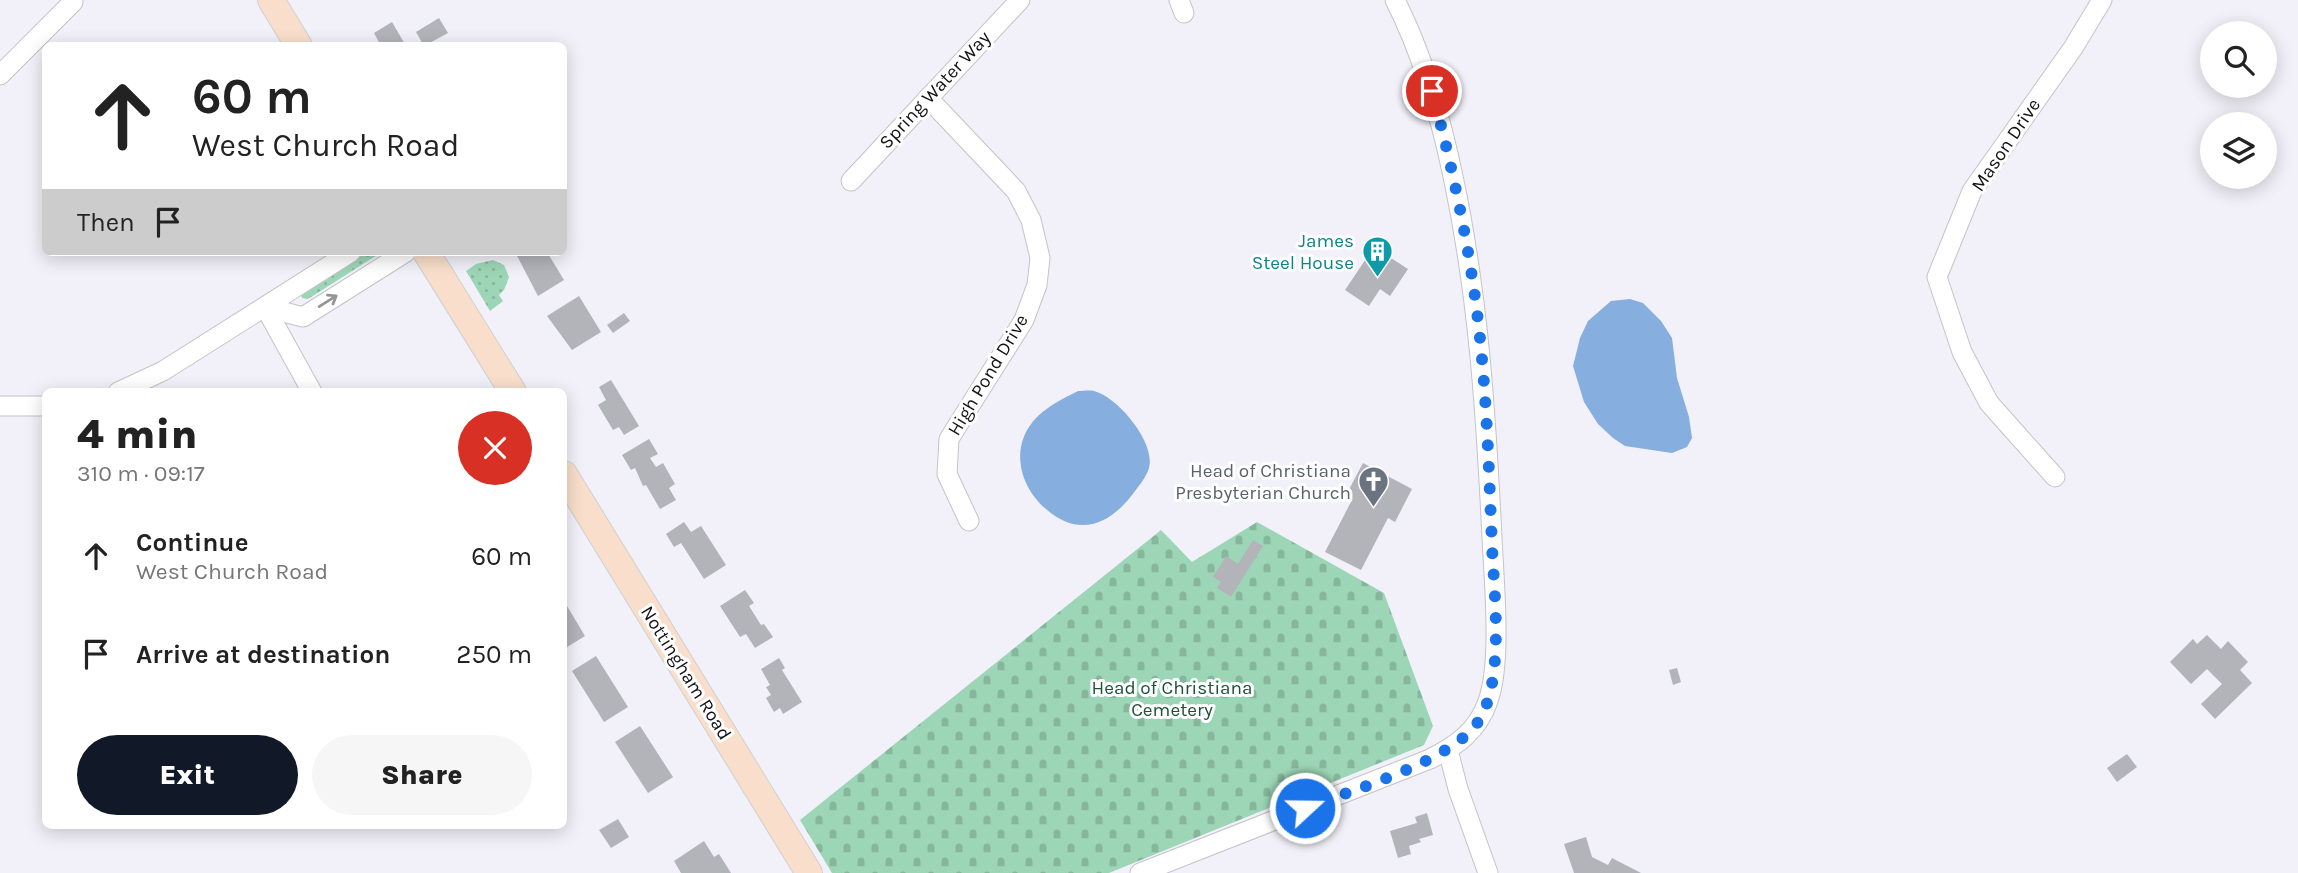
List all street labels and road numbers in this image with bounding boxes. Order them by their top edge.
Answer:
street label: Spring Water Way [875,27,995,153]
street label: Mason Drive [1967,94,2045,196]
street label: High Pond Drive [943,310,1033,440]
street label: Nottingham Road [636,602,736,744]

